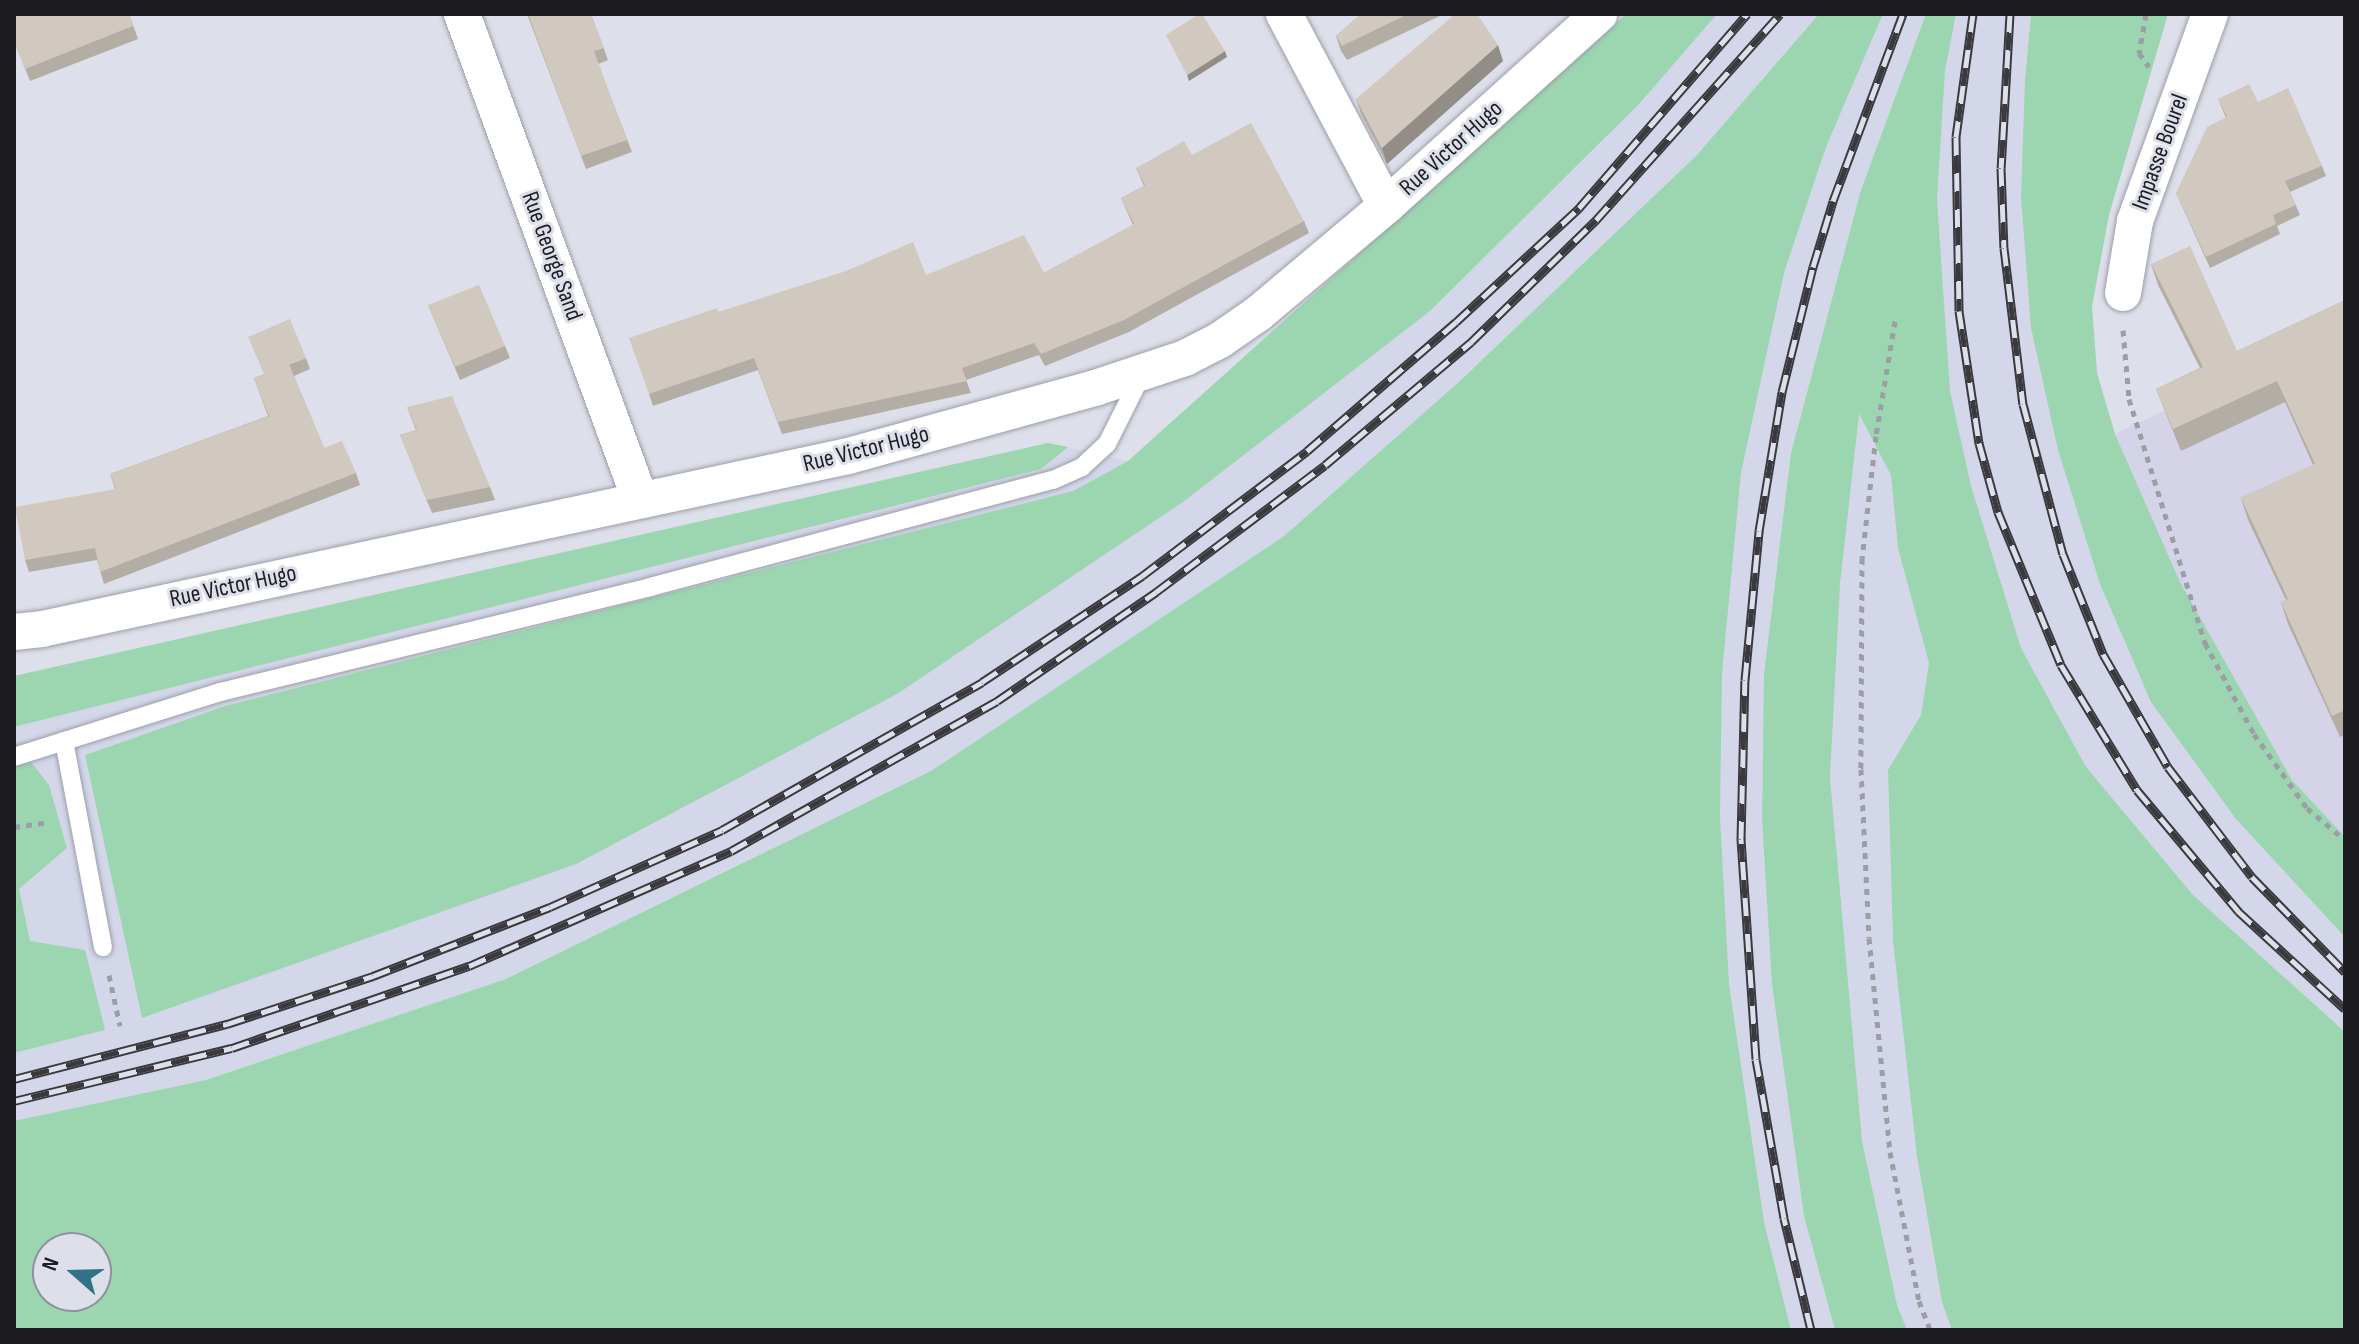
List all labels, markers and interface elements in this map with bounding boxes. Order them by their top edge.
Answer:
street label: Impasse Bourel [2126,90,2194,214]
street label: Rue Victor Hugo [1394,94,1508,202]
street label: Rue George Sand [515,188,589,324]
street label: Rue Victor Hugo [800,419,932,479]
street label: Rue Victor Hugo [167,559,299,613]
north arrow [32,1232,112,1312]
text: N [36,1254,66,1274]

